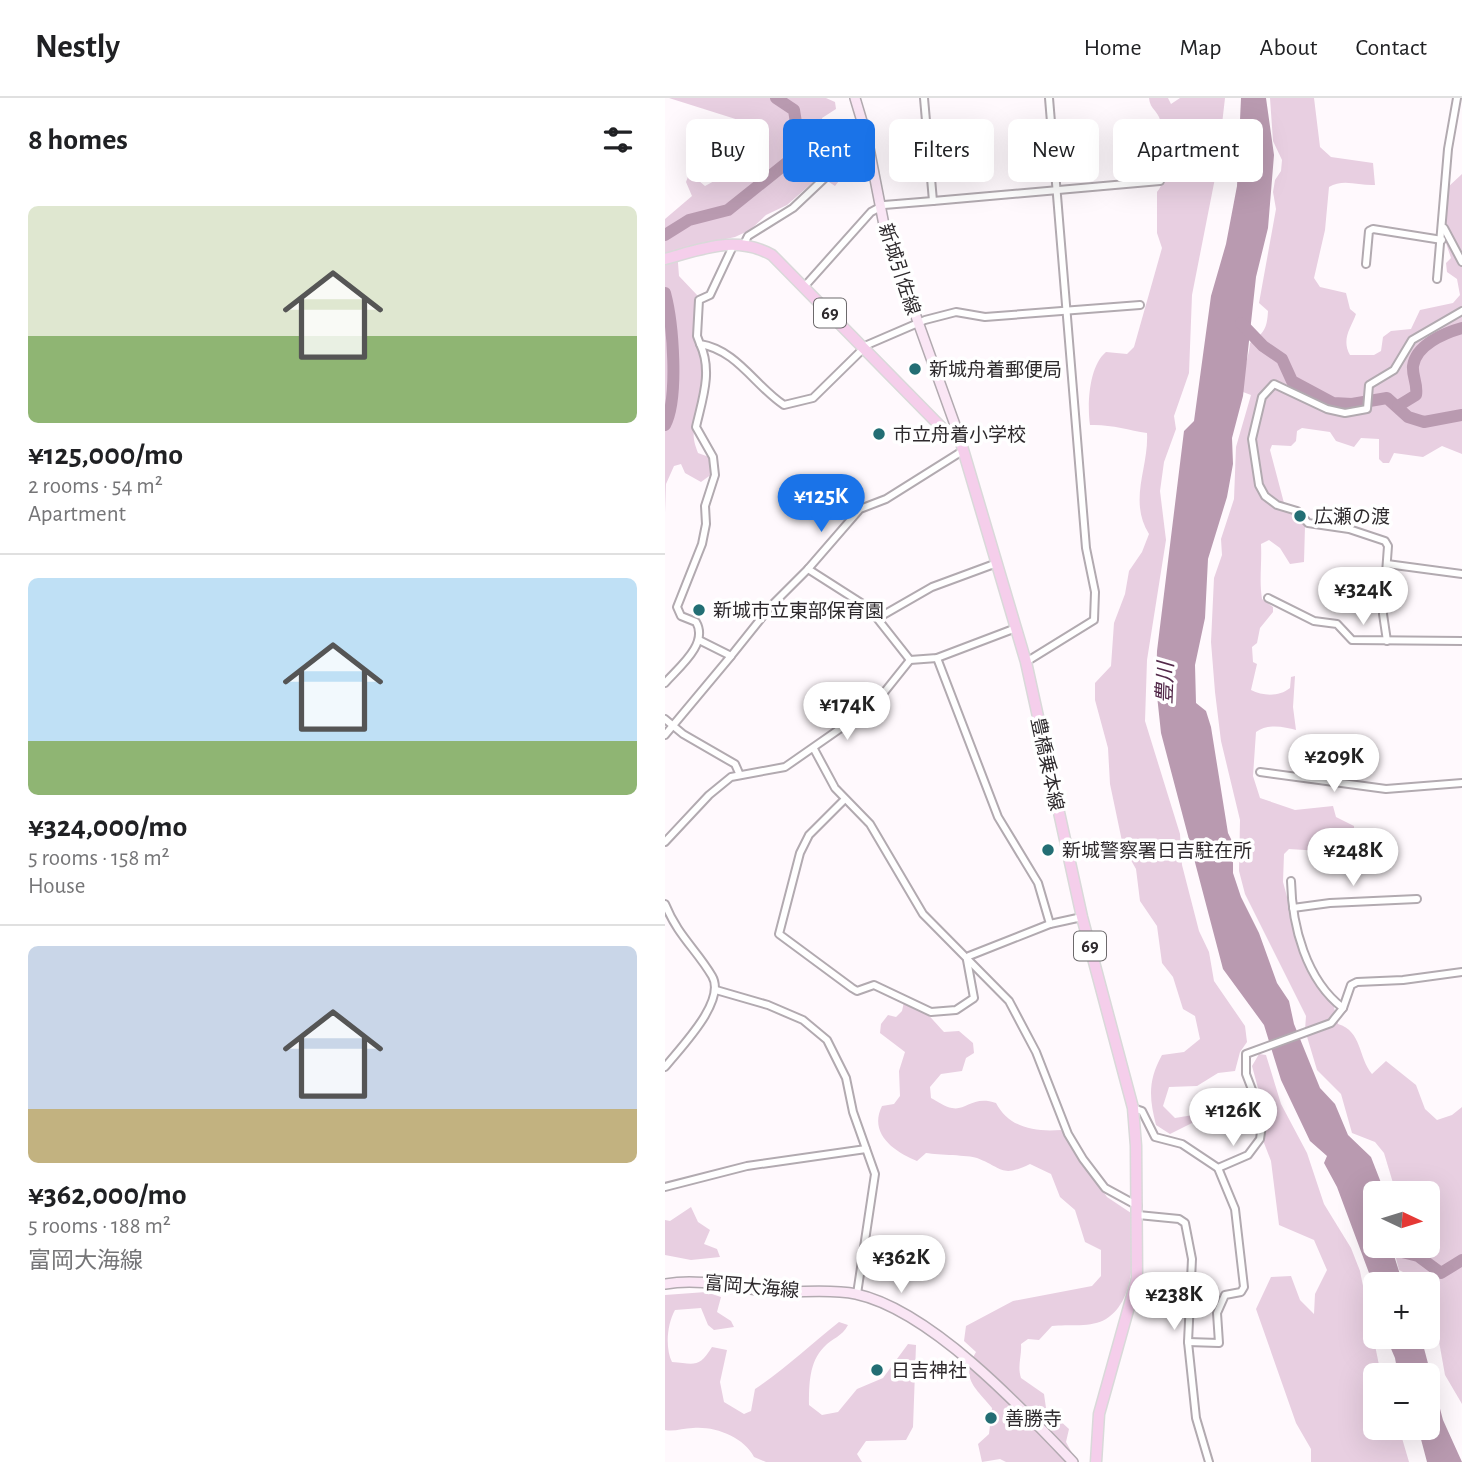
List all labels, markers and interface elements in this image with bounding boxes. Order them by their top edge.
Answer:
text: Nestly [35,31,120,64]
text: Home [1084,36,1142,60]
text: Map [1180,36,1222,60]
text: About [1260,36,1317,60]
text: Contact [1355,36,1427,60]
chip: Buy [686,119,769,182]
chip: Rent [783,119,875,182]
chip: Filters [889,119,994,182]
chip: New [1008,119,1099,182]
chip: Apartment [1113,119,1263,182]
icon: filters [599,121,637,159]
text: 8 homes [28,125,128,155]
street label: 新城引佐線 [875,221,923,318]
icon: home [270,252,396,378]
road number: 69 [814,298,846,328]
place label: 新城舟着郵便局 [929,359,1062,380]
marker: 新城舟着郵便局 [907,361,923,377]
place label: 市立舟着小学校 [893,424,1026,445]
marker: 市立舟着小学校 [871,426,887,442]
text: ¥125,000/mo [28,440,183,470]
pin: ¥125K [772,474,870,534]
text: 2 rooms · 54 m² [28,475,163,498]
text: ¥125K [794,485,848,508]
text: Apartment [28,503,126,526]
place label: 広瀬の渡 [1314,506,1390,527]
marker: 広瀬の渡 [1292,508,1308,524]
pin: ¥324K [1314,568,1412,627]
text: ¥324K [1334,578,1392,601]
place label: 新城市立東部保育園 [713,600,884,621]
marker: 新城市立東部保育園 [691,602,707,618]
icon: home [270,624,396,750]
water label: 豊川 [1153,660,1177,704]
pin: ¥174K [798,682,896,742]
text: ¥174K [819,693,875,716]
street label: 豊橋乗本線 [1027,715,1068,813]
pin: ¥209K [1285,734,1383,794]
text: ¥209K [1304,745,1364,768]
text: ¥324,000/mo [28,812,187,842]
pin: ¥248K [1304,828,1402,888]
text: ¥248K [1323,839,1383,862]
place label: 新城警察署日吉駐在所 [1062,840,1252,861]
marker: 新城警察署日吉駐在所 [1040,842,1056,858]
text: 5 rooms · 158 m² [28,847,170,870]
text: House [28,875,85,898]
road number: 69 [1074,932,1106,960]
icon: home [270,991,396,1117]
pin: ¥126K [1184,1088,1282,1148]
text: ¥126K [1205,1099,1261,1122]
text: ¥362,000/mo [28,1180,187,1210]
north arrow [1363,1181,1440,1258]
map controls [1363,1181,1440,1440]
text: 5 rooms · 188 m² [28,1215,171,1238]
pin: ¥362K [852,1236,950,1295]
text: ¥362K [872,1246,930,1269]
text: 富岡大海線 [28,1250,143,1273]
street label: 富岡大海線 [704,1272,800,1301]
pin: ¥238K [1125,1272,1223,1332]
button: + [1363,1272,1440,1349]
text: ¥238K [1145,1283,1203,1306]
place label: 日吉神社 [891,1360,967,1381]
marker: 日吉神社 [869,1362,885,1378]
button: − [1363,1363,1440,1440]
place label: 善勝寺 [1005,1408,1062,1429]
marker: 善勝寺 [983,1410,999,1426]

